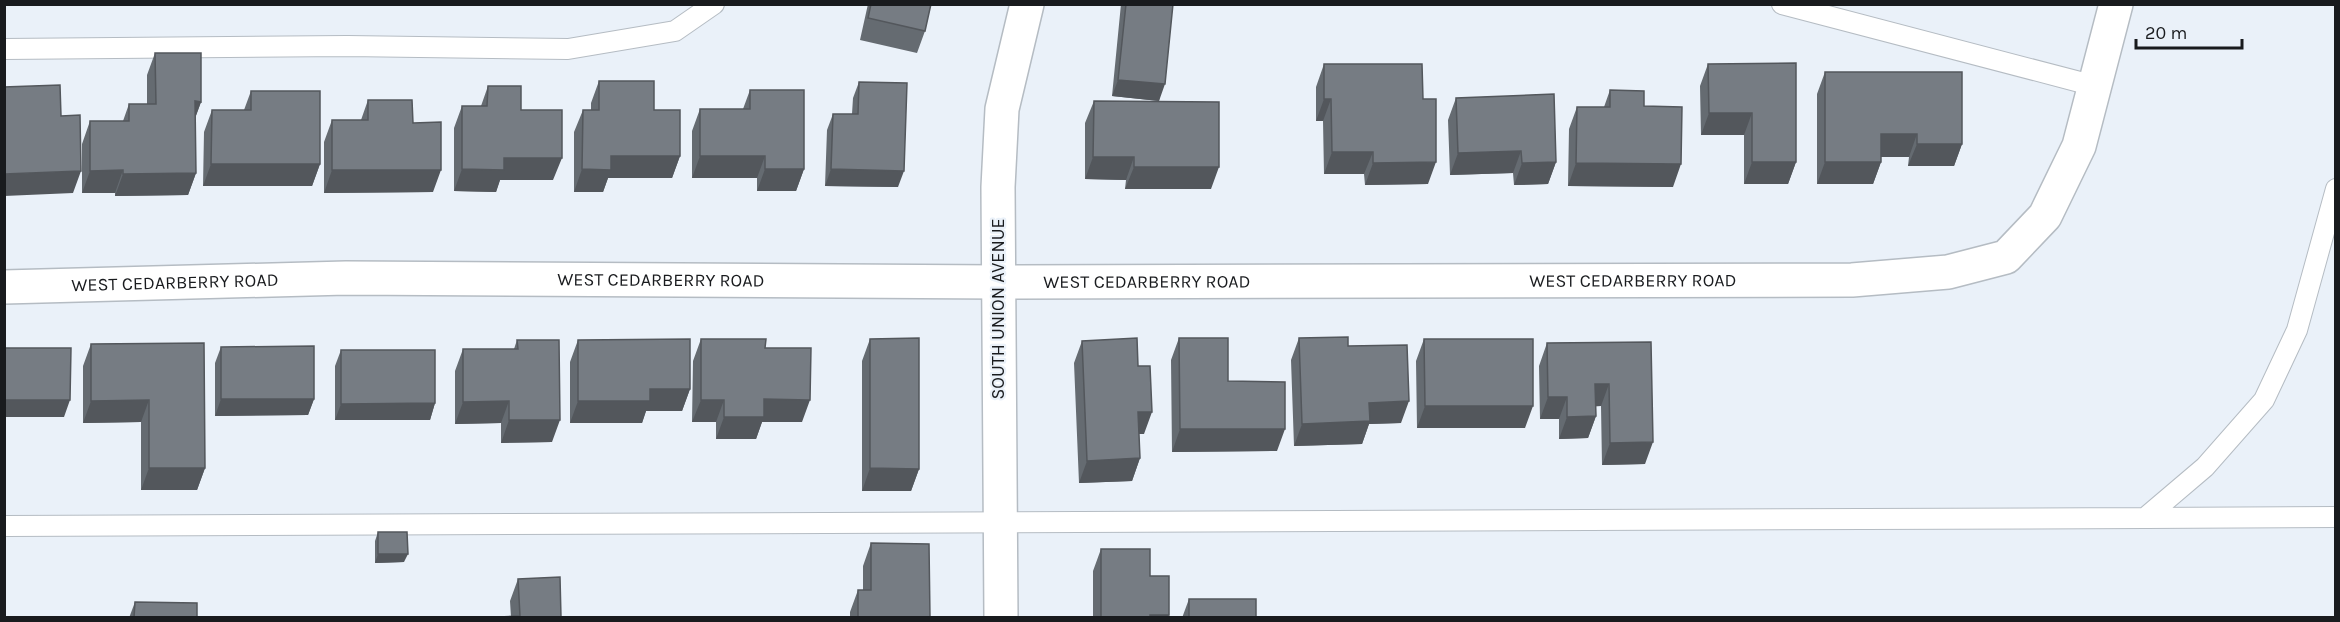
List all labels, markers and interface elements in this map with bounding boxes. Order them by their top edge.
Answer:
scale bar [2136,12,2242,50]
text: 20 m [2145,22,2187,44]
street label: SOUTH UNION AVENUE [987,218,1009,400]
street label: WEST CEDARBERRY ROAD [557,268,765,292]
street label: WEST CEDARBERRY ROAD [71,269,279,296]
street label: WEST CEDARBERRY ROAD [1529,269,1737,292]
street label: WEST CEDARBERRY ROAD [1043,270,1251,293]

